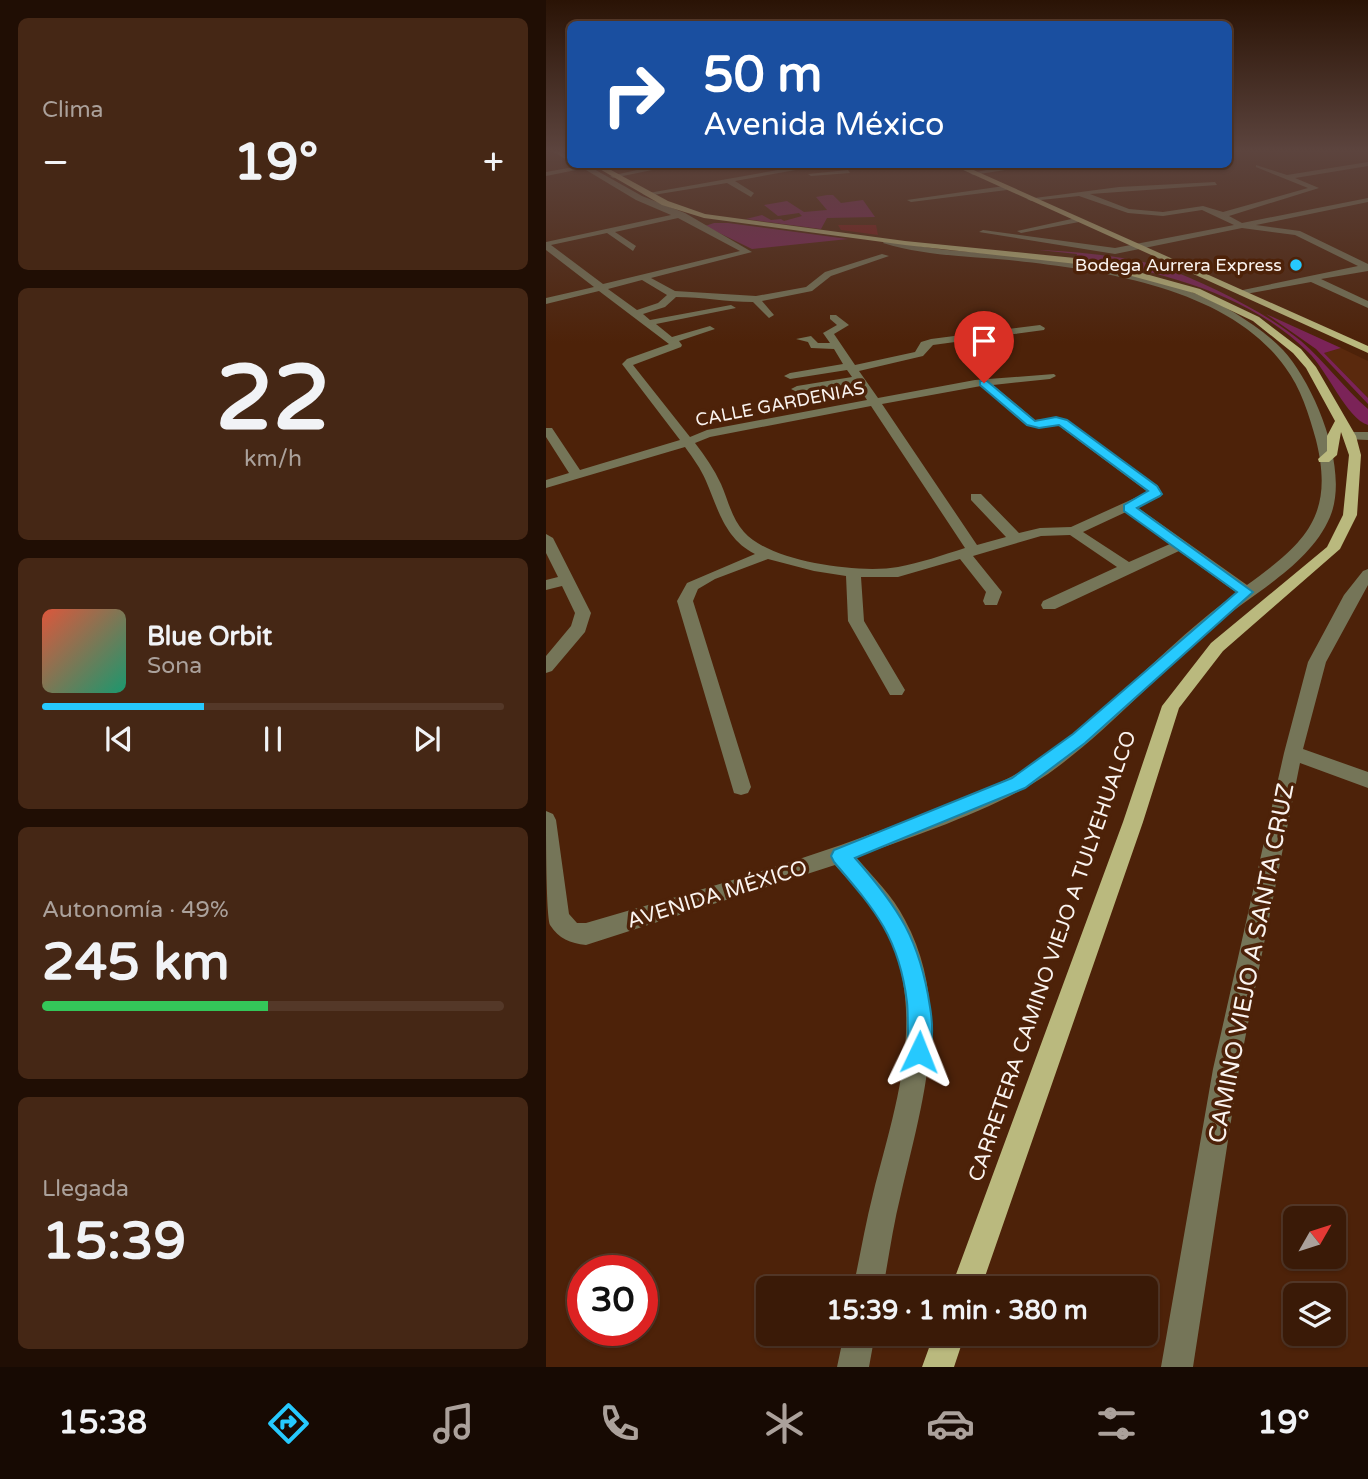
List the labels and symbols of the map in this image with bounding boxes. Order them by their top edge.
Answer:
place label: Bodega Aurrera Express [1075,254,1282,276]
marker: Bodega Aurrera Express [1288,257,1304,273]
pin [954,311,1014,383]
street label: CALLE GARDENIAS [694,377,866,431]
street label: CARRETERA CAMINO VIEJO A TULYEHUALCO [963,727,1142,1185]
street label: CAMINO VIEJO A SANTA CRUZ [1202,781,1301,1145]
street label: AVENIDA MÉXICO [624,855,810,934]
position arrow [882,1015,956,1089]
north arrow [1283,1206,1346,1269]
speed limit sign: 30 [567,1255,658,1346]

